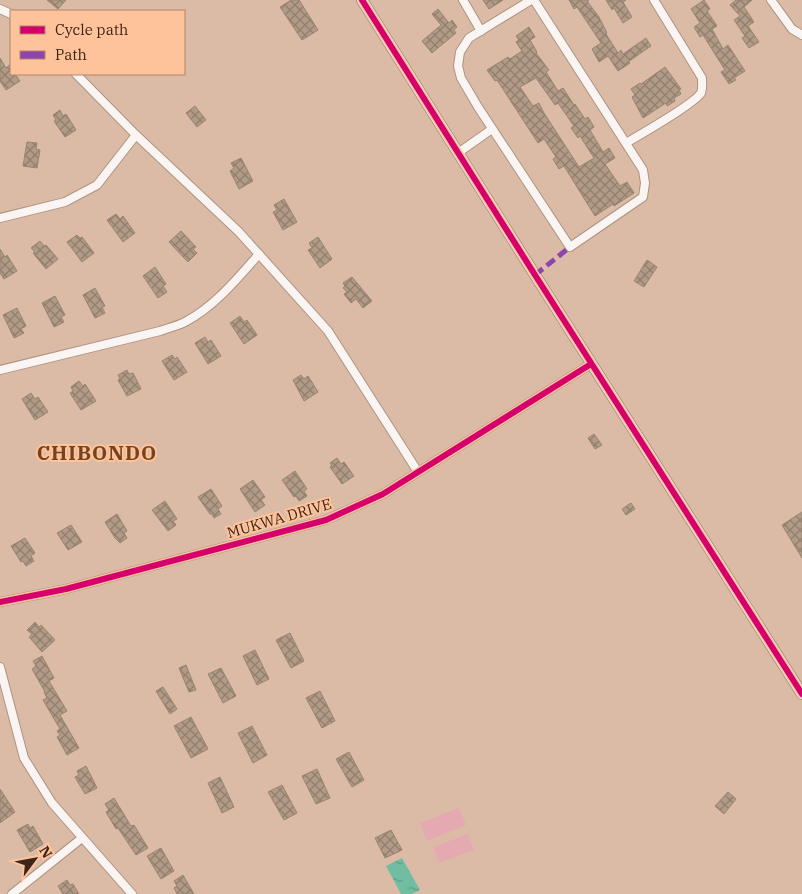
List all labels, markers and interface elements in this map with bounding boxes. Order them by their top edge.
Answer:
legend [10,10,185,75]
text: Cycle path [55,20,128,39]
text: Path [55,45,87,64]
district label: CHIBONDO [37,439,157,466]
street label: MUKWA DRIVE [225,494,333,542]
north arrow [10,834,60,884]
text: N [35,843,57,862]

